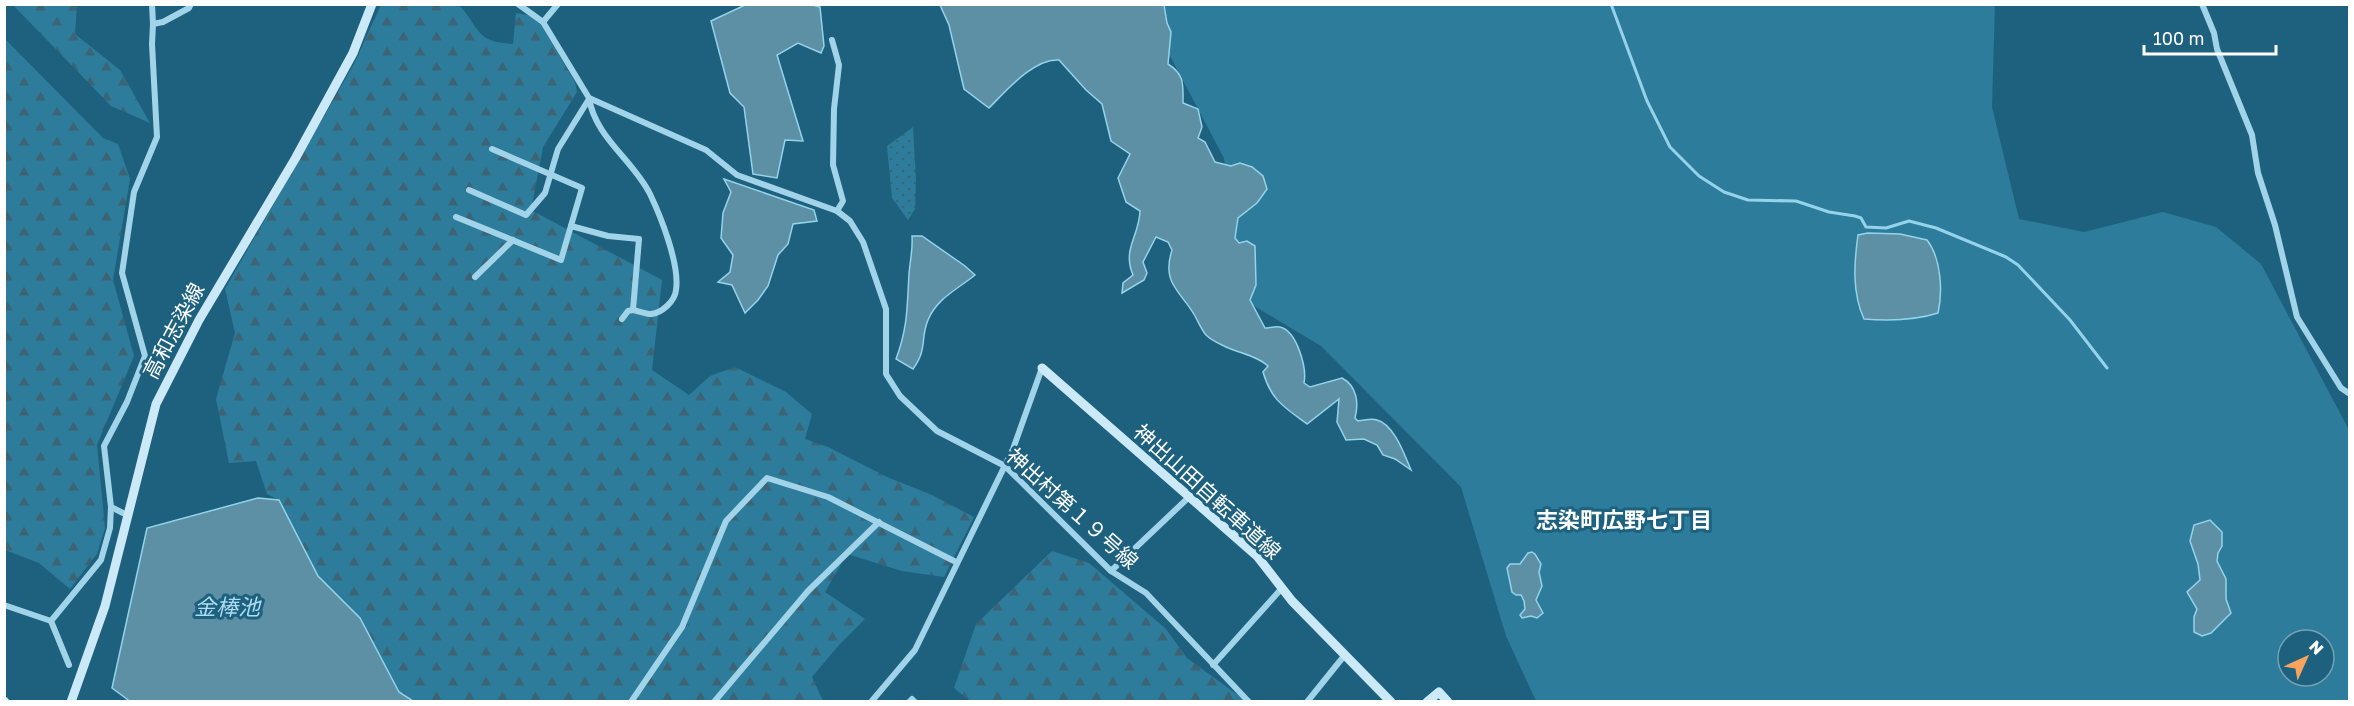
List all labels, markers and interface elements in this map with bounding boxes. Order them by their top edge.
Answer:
scale bar [2144,18,2276,56]
text: 100 m [2153,27,2204,49]
street label: 高和志染線 [137,278,209,383]
street label: 神出山田自転車道線 [1129,418,1287,564]
street label: 神出村第１９号線 [1002,442,1144,574]
district label: 志染町広野七丁目 [1536,506,1712,533]
water label: 金棒池 [194,593,262,620]
north arrow [2276,628,2336,688]
text: N [2305,636,2328,659]

